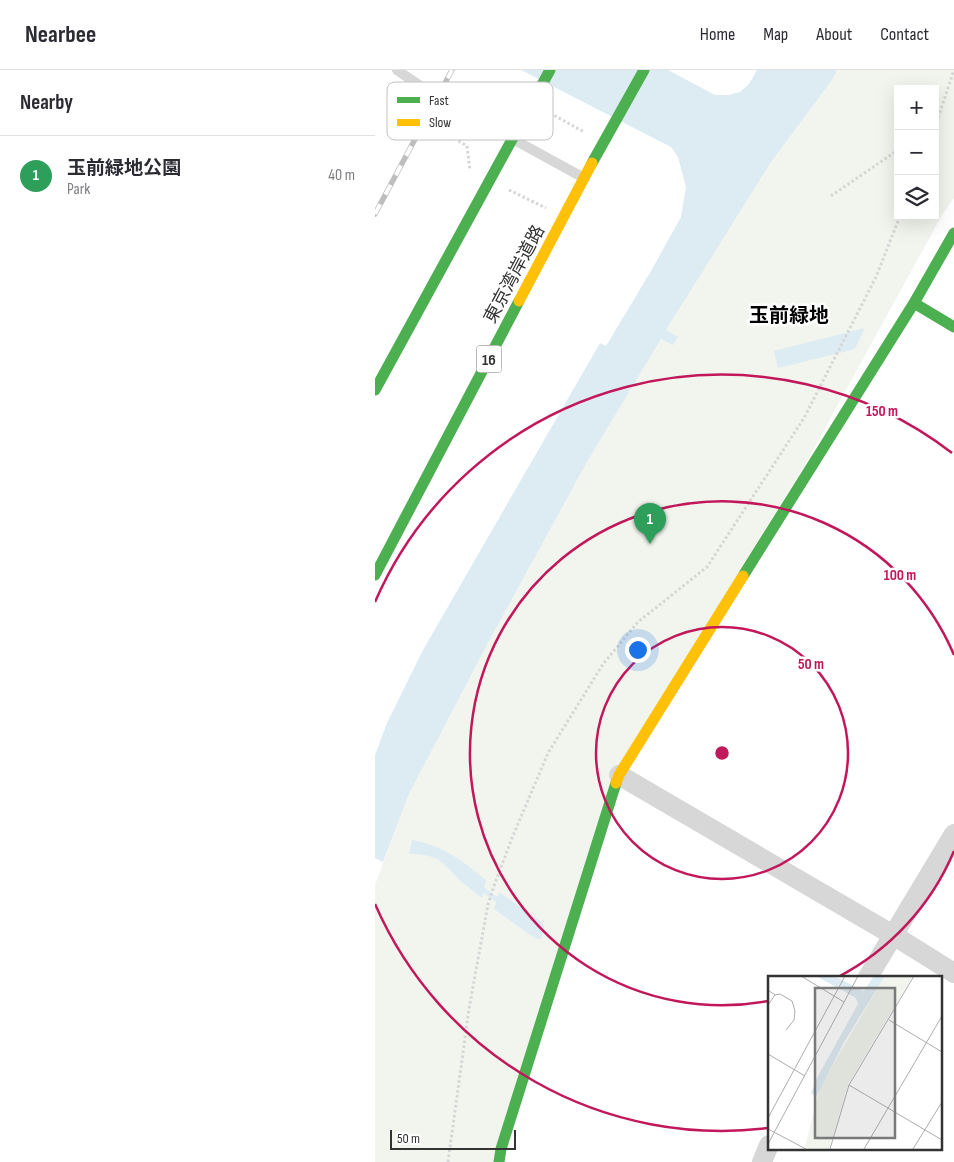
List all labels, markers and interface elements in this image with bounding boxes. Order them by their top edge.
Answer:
text: Nearbee [25,20,96,49]
text: Home [700,24,735,45]
text: Map [763,24,788,45]
text: About [816,24,852,45]
text: Contact [880,24,929,45]
legend [387,82,553,140]
map controls [894,85,939,220]
button: + [894,85,939,130]
text: Nearby [20,90,73,115]
text: Fast [429,92,449,109]
text: Slow [429,114,451,131]
button: − [894,130,939,175]
text: 玉前緑地公園 [67,157,181,180]
text: 1 [33,166,39,185]
text: 40 m [328,166,355,185]
button: layers [894,175,939,220]
text: Park [67,180,90,199]
street label: 東京湾岸道路 [480,222,549,327]
district label: 玉前緑地 [749,304,829,328]
road number: 16 [477,346,501,372]
text: 150 m [866,402,898,421]
pin: 1 [634,503,666,544]
text: 100 m [884,566,916,585]
your location [625,637,651,663]
text: 50 m [798,655,824,674]
centre of rings [713,744,731,762]
inset map [768,976,941,1150]
scale bar [390,1127,516,1150]
text: 50 m [397,1130,420,1147]

